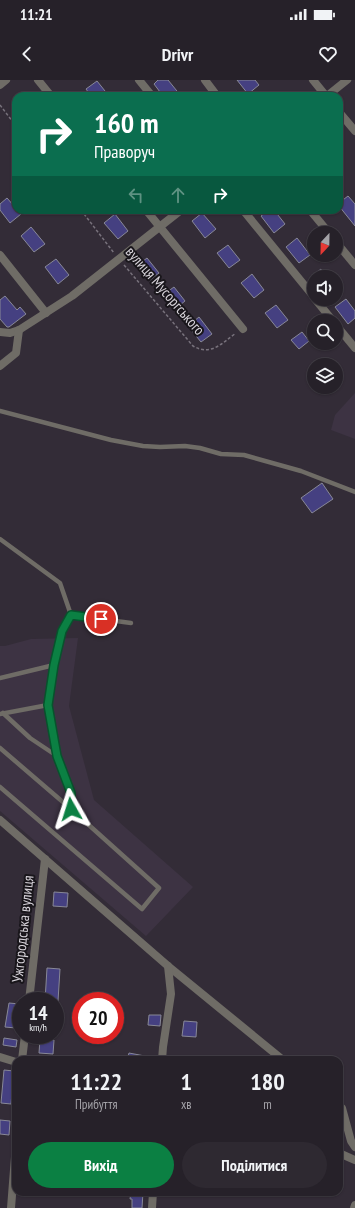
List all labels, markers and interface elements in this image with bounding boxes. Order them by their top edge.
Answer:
text: 11:21 [20,5,52,24]
icon: back [16,43,38,65]
text: Drivr [162,43,193,66]
icon: heart [317,43,339,65]
text: 160 m [94,104,158,141]
icon: right [28,108,80,160]
text: Праворуч [94,140,155,163]
icon: left [125,184,147,206]
icon: ahead [167,184,189,206]
icon: right [209,184,231,206]
north arrow [307,226,343,262]
map controls [307,226,343,394]
street label: вулиця Мусоргського [122,242,209,339]
button: sound [307,270,343,306]
button: search [307,314,343,350]
button: layers [307,358,343,394]
pin [84,602,118,636]
icon: arrive [90,608,112,630]
position arrow [50,788,92,830]
street label: Ужгородська вулиця [7,874,38,983]
speed limit sign: 20 [72,992,124,1044]
text: 14 [28,1000,48,1026]
text: km/h [29,1021,47,1034]
text: 11:22 [70,1066,122,1097]
text: 1 [180,1066,192,1097]
text: 180 [250,1066,285,1097]
text: Прибуття [75,1096,118,1113]
text: хв [181,1096,192,1113]
text: m [263,1096,272,1113]
button: Вихід [28,1142,174,1188]
button: Поділитися [182,1142,327,1188]

